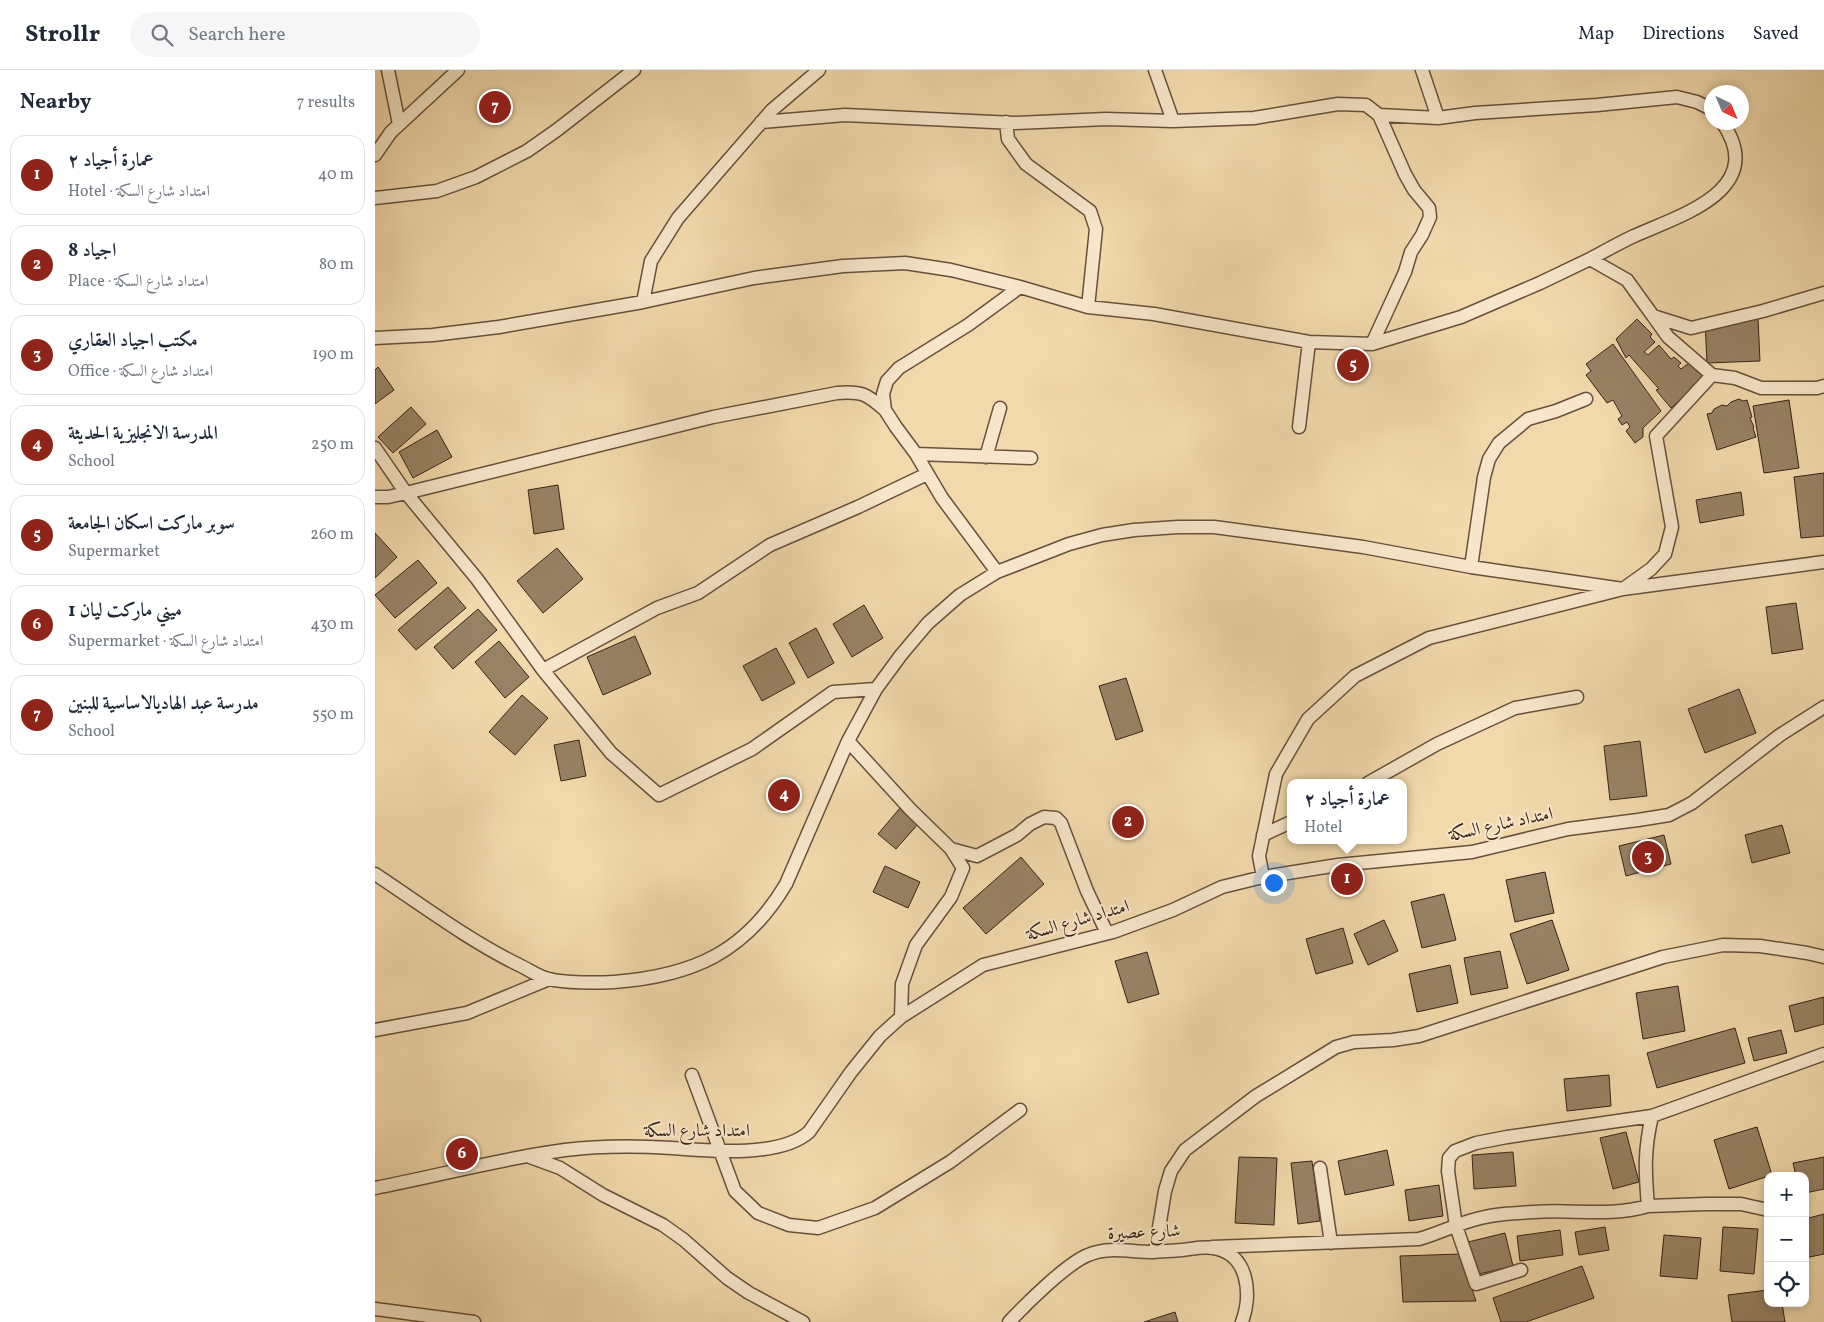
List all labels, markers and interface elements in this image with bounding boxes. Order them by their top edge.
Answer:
search box [130,12,480,57]
text: Strollr [25,18,100,52]
icon: search [148,21,176,49]
text: Search here [188,22,286,48]
text: Map [1578,22,1614,47]
text: Directions [1642,22,1725,47]
text: Saved [1753,22,1799,47]
north arrow [1704,85,1749,130]
text: Nearby [20,88,91,117]
pin: 7 [479,88,511,126]
text: 7 results [297,92,355,114]
text: عمارة أجياد ٢ [68,148,154,174]
text: 1 [34,164,40,186]
text: 40 m [318,164,354,186]
text: Hotel · امتداد شارع السكة [68,181,210,203]
text: اجياد 8 [68,238,116,264]
text: 2 [33,254,41,276]
text: 80 m [319,254,354,276]
text: Place · امتداد شارع السكة [68,271,208,293]
text: مكتب اجياد العقاري [68,328,198,354]
text: 3 [33,344,41,366]
text: 190 m [312,344,354,366]
pin: 5 [1337,346,1369,384]
text: Office · امتداد شارع السكة [68,361,213,383]
text: المدرسة الانجليزية الحديثة [68,421,218,447]
text: 4 [32,434,42,456]
text: 250 m [311,434,354,456]
text: School [68,451,115,473]
text: سوبر ماركت اسكان الجامعة [68,511,235,537]
text: 5 [33,524,41,546]
text: 260 m [310,524,354,546]
text: Supermarket [68,541,160,563]
text: ميني ماركت ليان 1 [68,598,182,624]
text: 6 [33,614,41,636]
text: 430 m [310,614,354,636]
text: Supermarket · امتداد شارع السكة [68,631,264,653]
text: مدرسة عبد الهاديالاساسية للبنين [68,691,259,717]
text: 7 [33,704,41,726]
text: 550 m [312,704,354,726]
text: School [68,721,115,743]
pin: 4 [768,776,800,814]
popup [1287,779,1407,844]
text: عمارة أجياد ٢ [1304,787,1390,813]
street label: امتداد شارع السكة [1446,802,1556,849]
pin: 2 [1112,803,1144,841]
text: Hotel [1304,817,1343,839]
pin: 3 [1632,838,1664,876]
pin: 1 [1331,860,1363,898]
your location [1261,870,1287,896]
street label: امتداد شارع السكة [1023,894,1133,949]
street label: امتداد شارع السكة [643,1119,750,1145]
pin: 6 [446,1135,478,1173]
map controls [1764,1172,1809,1307]
button: + [1764,1172,1809,1217]
button: − [1764,1217,1809,1262]
street label: شارع عصيرة [1107,1219,1181,1248]
button: locate [1764,1262,1809,1307]

